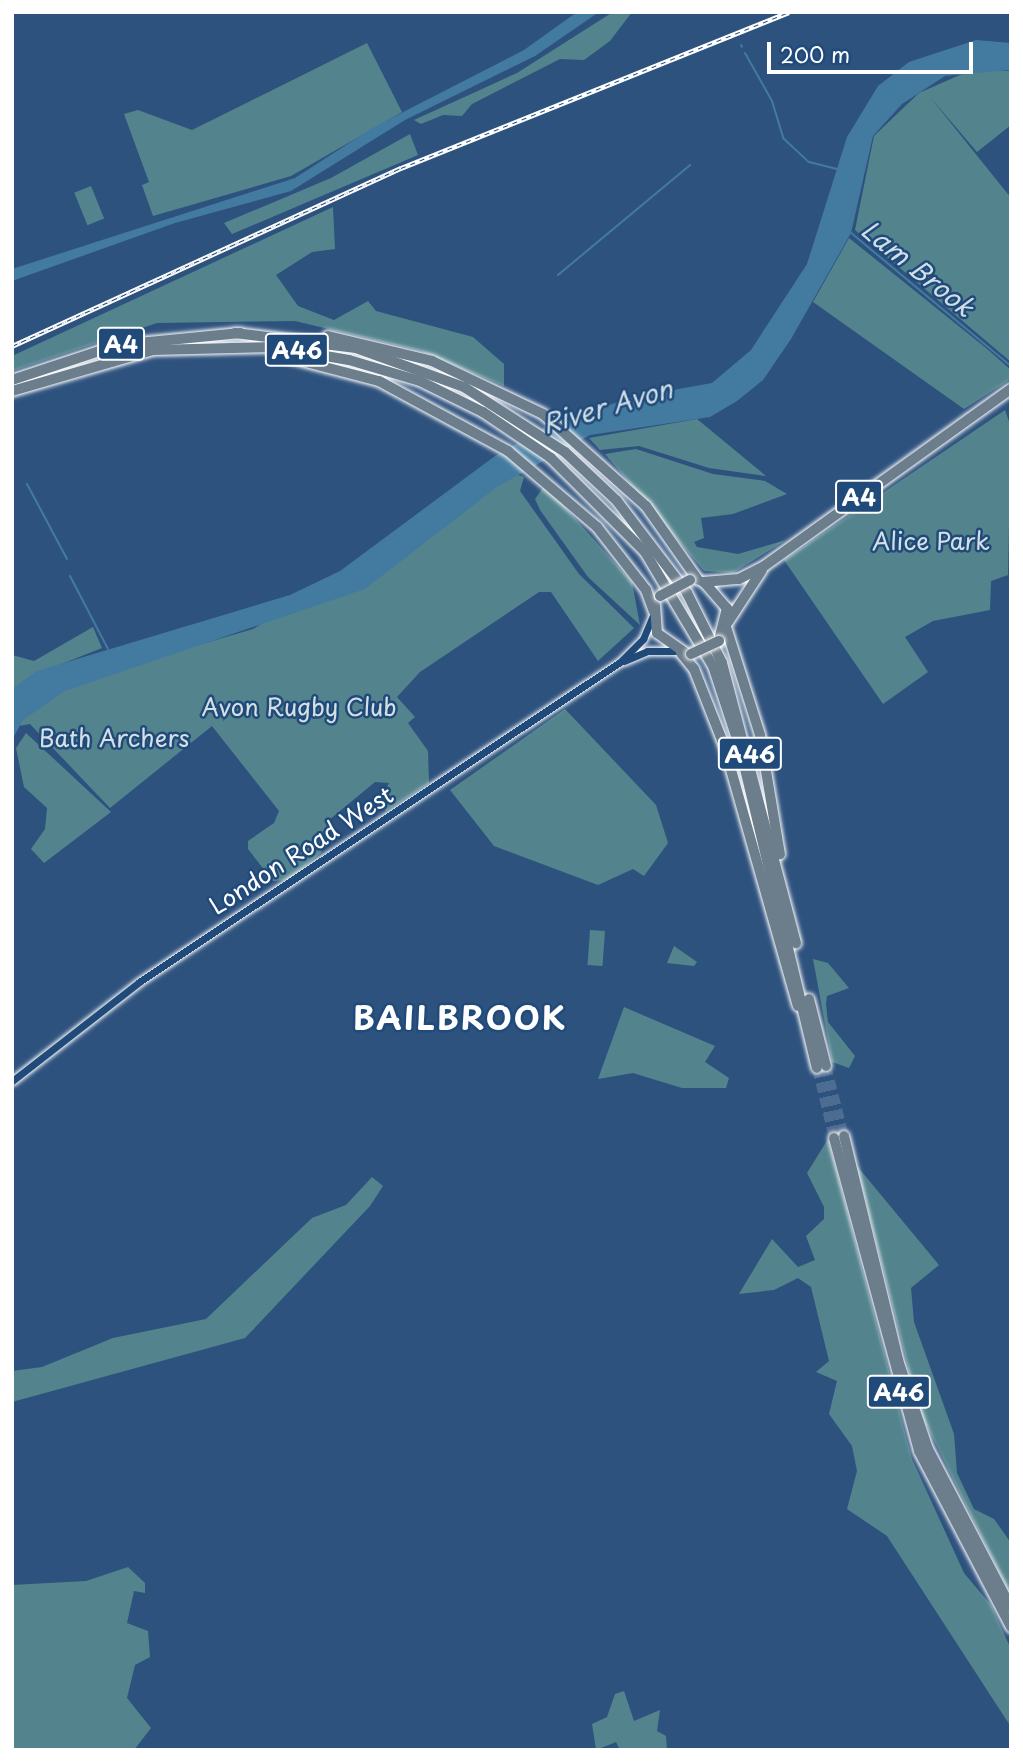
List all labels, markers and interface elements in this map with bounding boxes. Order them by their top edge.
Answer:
scale bar [771,28,978,72]
text: 200 m [780,38,850,70]
water label: Lam Brook [855,213,981,323]
road number: A4 [96,324,146,364]
road number: A46 [264,330,330,370]
water label: River Avon [538,373,676,439]
road number: A4 [834,477,884,516]
park label: Alice Park [872,527,990,555]
park label: Avon Rugby Club [202,693,396,721]
park label: Bath Archers [37,724,191,752]
road number: A46 [717,734,783,774]
street label: London Road West [204,780,398,920]
district label: BAILBROOK [353,998,567,1036]
road number: A46 [866,1372,932,1412]

